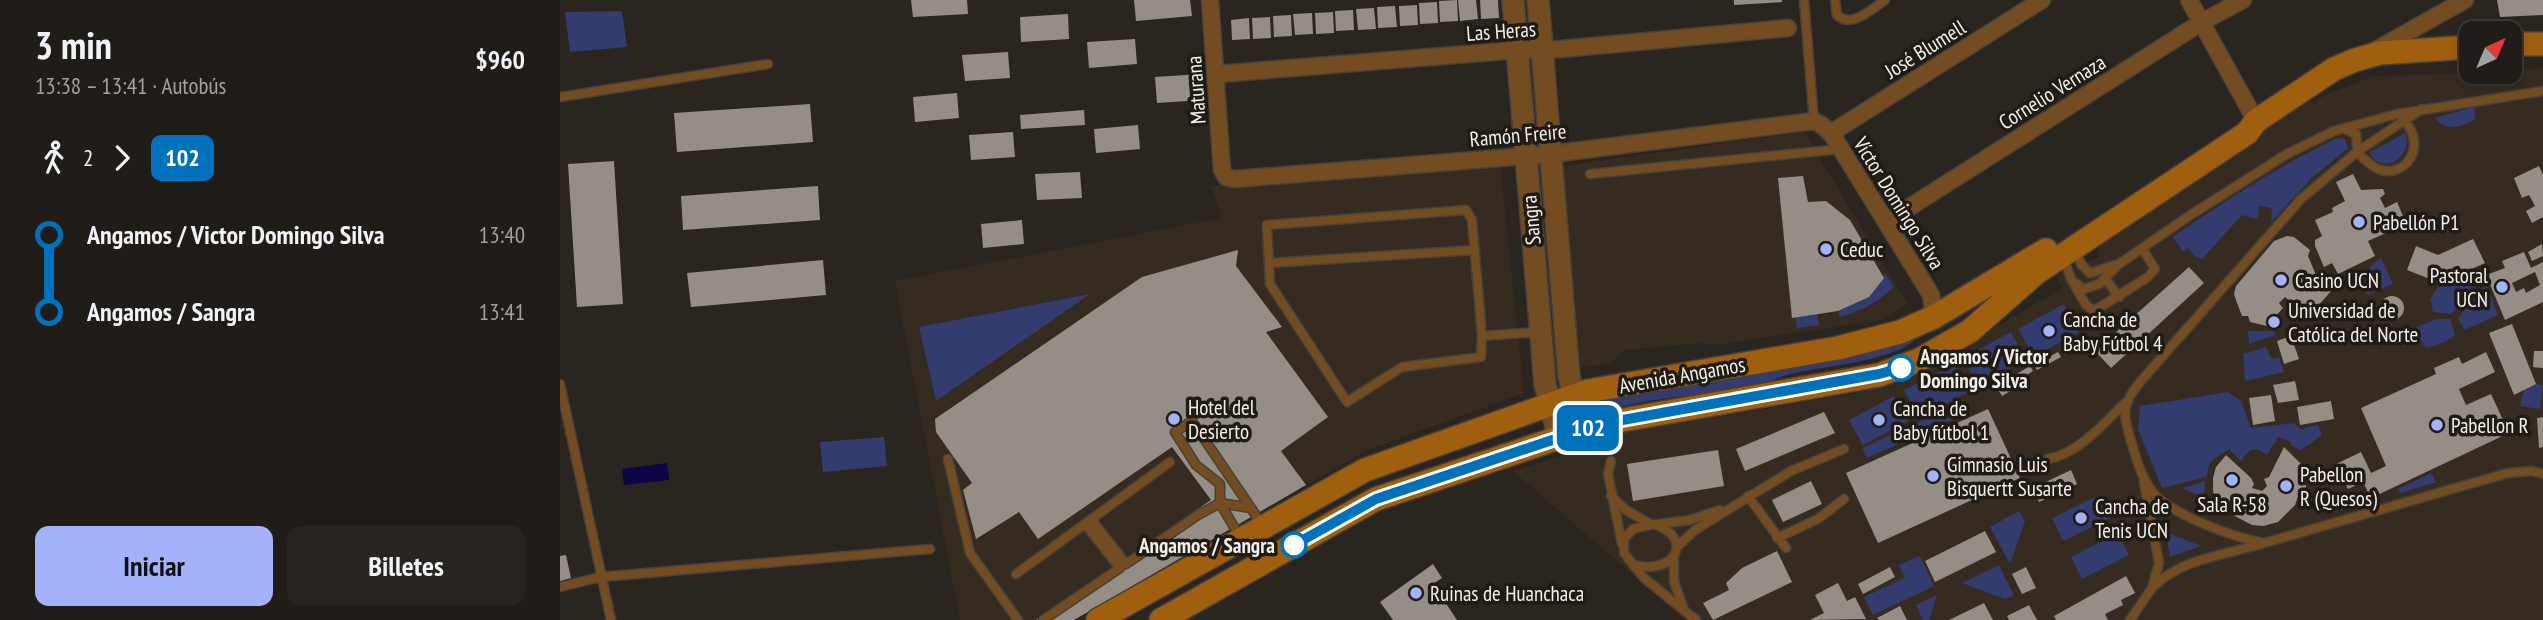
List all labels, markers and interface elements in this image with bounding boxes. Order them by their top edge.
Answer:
street label: José Blumell [1879,14,1971,85]
street label: Las Heras [1465,15,1537,47]
text: 3 min [35,20,112,69]
north arrow [2459,21,2522,84]
map controls [2459,21,2522,84]
text: $960 [475,43,525,76]
street label: Cornelio Vernaza [1994,49,2110,135]
street label: Maturana [1180,55,1212,125]
text: 13:38 – 13:41 · Autobús [35,71,226,100]
street label: Ramón Freire [1469,117,1567,153]
street label: Víctor Domingo Silva [1847,131,1950,274]
icon: walk [35,139,73,177]
icon: forward [103,139,141,177]
text: 102 [165,142,200,173]
text: 2 [83,143,93,172]
street label: Sangra [1515,194,1547,246]
place label: Pabellón P1 [2373,209,2460,236]
marker: Pabellón P1 [2351,214,2367,230]
text: Angamos / Victor Domingo Silva [87,218,384,251]
text: 13:40 [479,220,525,249]
place label: Ceduc [1840,236,1884,263]
marker: Ceduc [1818,241,1834,257]
place label: Pastoral UCN [2430,262,2488,313]
place label: Casino UCN [2295,267,2379,294]
marker: Casino UCN [2273,272,2289,288]
marker: Pastoral UCN [2494,279,2510,295]
text: Angamos / Sangra [87,295,255,328]
text: 13:41 [479,297,525,326]
place label: Universidad de Católica del Norte [2288,297,2418,348]
place label: Cancha de Baby Fútbol 4 [2063,306,2163,357]
marker: Universidad de Católica del Norte [2266,314,2282,330]
marker: Cancha de Baby Fútbol 4 [2041,323,2057,339]
place label: Angamos / Victor Domingo Silva [1919,343,2049,394]
street label: Avenida Angamos [1617,351,1747,399]
marker: Angamos / Victor Domingo Silva [1888,355,1914,381]
place label: Hotel del Desierto [1188,394,1255,445]
place label: Cancha de Baby fútbol 1 [1893,395,1989,446]
line badge: 102 [1548,405,1628,451]
marker: Hotel del Desierto [1166,411,1182,427]
text: 102 [1571,412,1605,443]
marker: Cancha de Baby fútbol 1 [1871,412,1887,428]
place label: Pabellon R [2451,412,2529,439]
marker: Pabellon R [2429,417,2445,433]
place label: Gimnasio Luis Bisquertt Susarte [1947,451,2072,502]
place label: Pabellon R (Quesos) [2300,461,2377,512]
marker: Gimnasio Luis Bisquertt Susarte [1925,468,1941,484]
marker: Sala R-58 [2224,472,2240,488]
marker: Pabellon R (Quesos) [2278,478,2294,494]
place label: Sala R-58 [2197,491,2267,518]
place label: Cancha de Tenis UCN [2095,493,2169,544]
marker: Cancha de Tenis UCN [2073,510,2089,526]
button: Iniciar [35,526,273,606]
button: Billetes [287,526,525,606]
place label: Angamos / Sangra [1138,532,1275,559]
marker: Angamos / Sangra [1281,532,1307,558]
place label: Ruinas de Huanchaca [1430,580,1584,607]
marker: Ruinas de Huanchaca [1408,585,1424,601]

